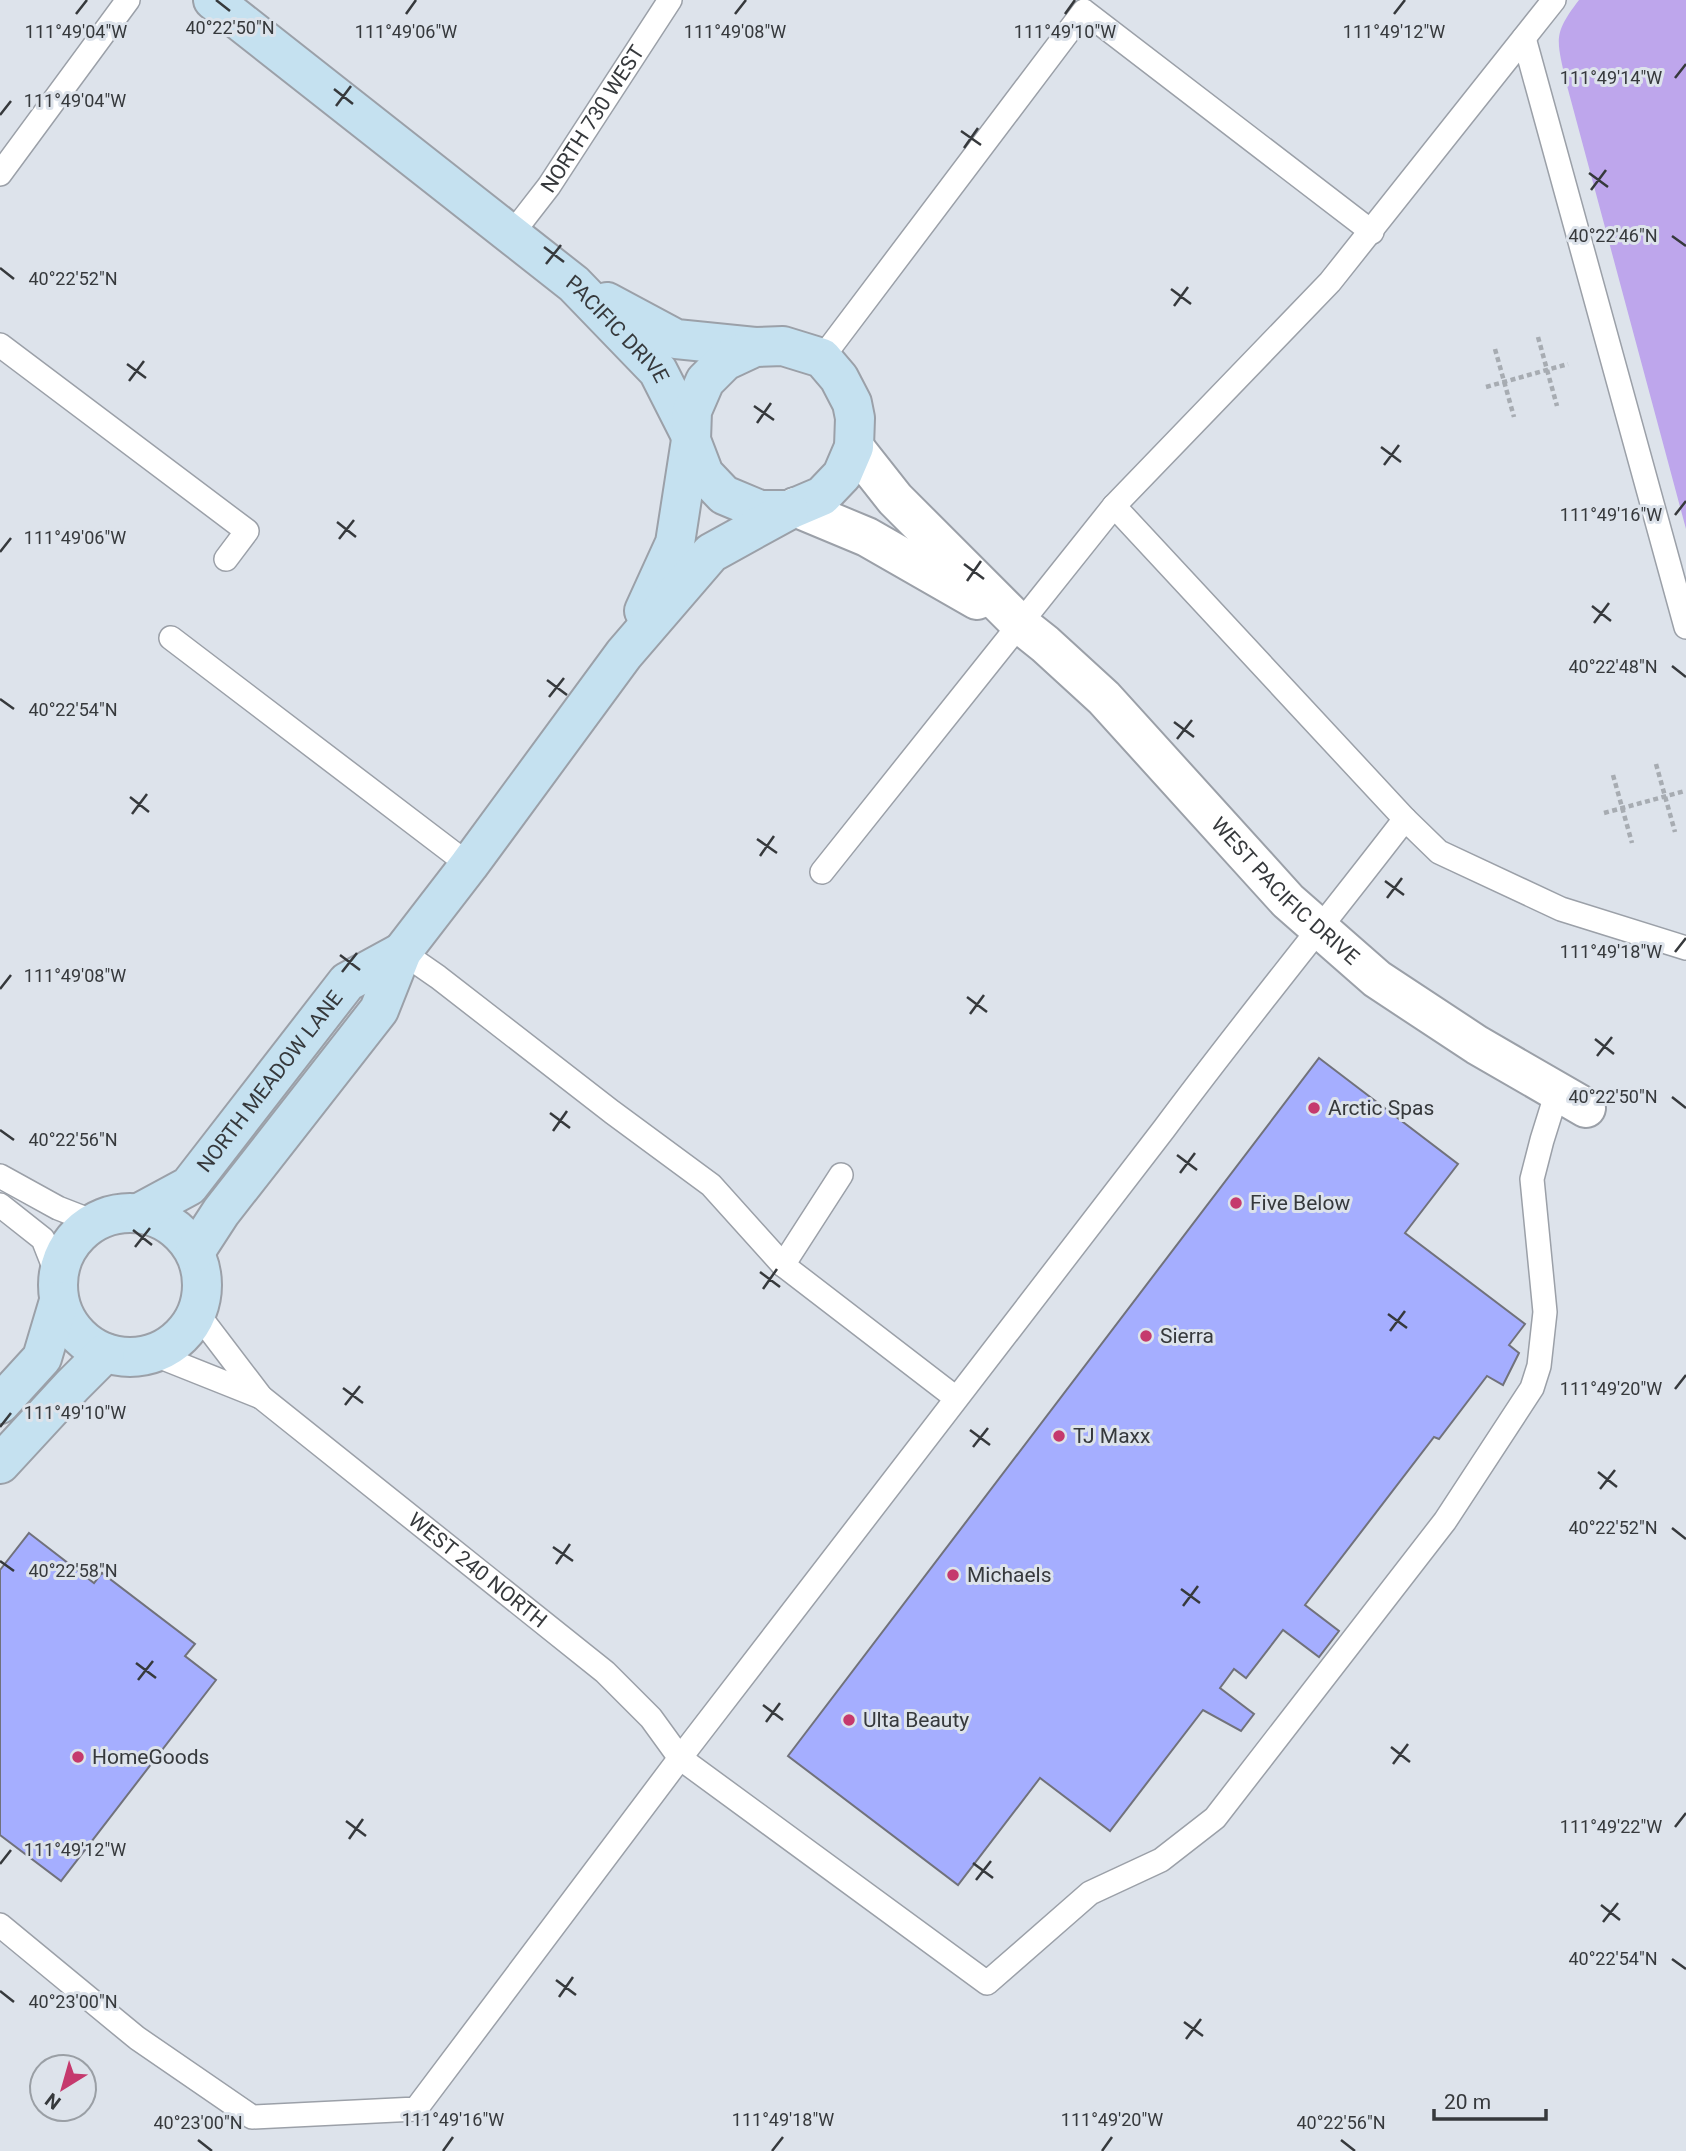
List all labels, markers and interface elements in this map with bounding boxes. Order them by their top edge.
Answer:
text: 40°22'50"N [185,17,275,38]
text: 111°49'04"W [25,21,127,42]
text: 111°49'06"W [355,21,457,42]
text: 111°49'08"W [684,21,786,42]
text: 111°49'10"W [1014,21,1116,42]
text: 111°49'12"W [1343,21,1445,42]
street label: NORTH 730 WEST [536,41,649,197]
text: 111°49'14"W [1560,67,1662,88]
text: 111°49'04"W [24,90,126,111]
text: 40°22'46"N [1568,225,1658,246]
text: 40°22'52"N [28,268,118,289]
street label: PACIFIC DRIVE [561,270,674,386]
text: 111°49'16"W [1560,504,1662,525]
text: 111°49'06"W [24,527,126,548]
text: 40°22'48"N [1568,656,1658,677]
text: 40°22'54"N [28,699,118,720]
street label: WEST PACIFIC DRIVE [1206,812,1364,970]
text: 111°49'18"W [1560,941,1662,962]
text: 111°49'08"W [24,965,126,986]
street label: NORTH MEADOW LANE [192,986,348,1177]
text: 40°22'50"N [1568,1086,1658,1107]
place label: Arctic Spas [1328,1096,1434,1120]
marker: Arctic Spas [1306,1100,1322,1116]
text: 40°22'56"N [28,1129,118,1150]
place label: Five Below [1250,1191,1350,1215]
marker: Five Below [1228,1195,1244,1211]
place label: Sierra [1160,1324,1214,1348]
marker: Sierra [1138,1328,1154,1344]
text: 111°49'20"W [1560,1378,1662,1399]
text: 111°49'10"W [24,1402,126,1423]
place label: TJ Maxx [1073,1424,1150,1448]
marker: TJ Maxx [1051,1428,1067,1444]
street label: WEST 240 NORTH [404,1508,552,1633]
text: 40°22'52"N [1568,1517,1658,1538]
text: 40°22'58"N [28,1560,118,1581]
place label: Michaels [967,1563,1052,1587]
marker: Michaels [945,1567,961,1583]
place label: Ulta Beauty [863,1708,969,1732]
marker: Ulta Beauty [841,1712,857,1728]
place label: HomeGoods [92,1745,209,1769]
marker: HomeGoods [70,1749,86,1765]
text: 111°49'22"W [1560,1816,1662,1837]
text: 111°49'12"W [24,1839,126,1860]
text: 40°22'54"N [1568,1948,1658,1969]
text: 40°23'00"N [28,1991,118,2012]
north arrow [28,2053,98,2123]
scale bar [1434,2078,1546,2122]
text: N [41,2088,65,2114]
text: 20 m [1444,2090,1491,2114]
text: 111°49'16"W [402,2109,504,2130]
text: 111°49'18"W [732,2109,834,2130]
text: 111°49'20"W [1061,2109,1163,2130]
text: 40°23'00"N [153,2112,243,2133]
text: 40°22'56"N [1296,2112,1386,2133]

